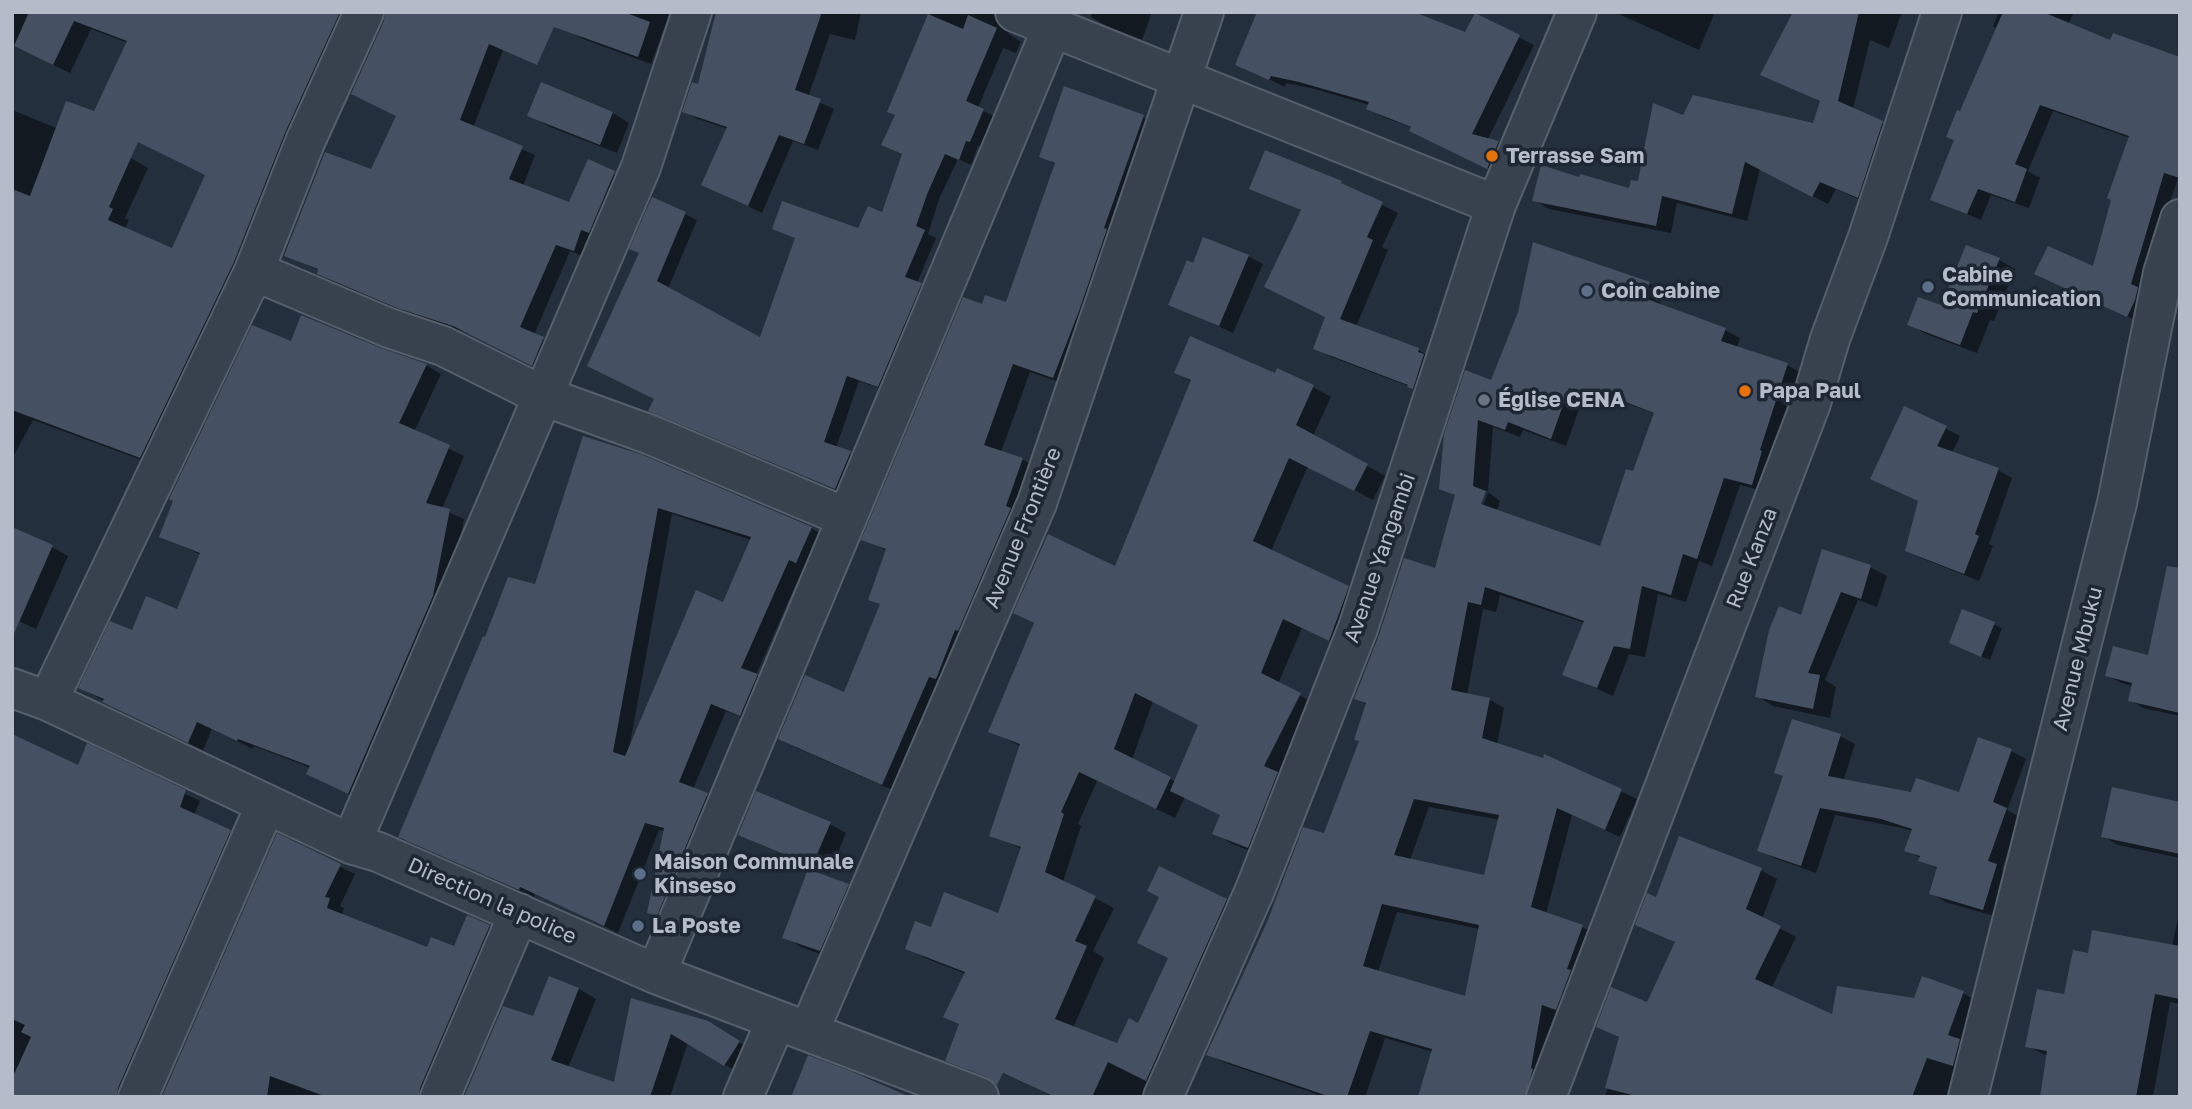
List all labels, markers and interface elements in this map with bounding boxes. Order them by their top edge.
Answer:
place label: Terrasse Sam [1506,143,1644,169]
marker: Terrasse Sam [1484,148,1500,164]
place label: Cabine Communication [1942,262,2101,312]
place label: Coin cabine [1601,278,1720,304]
marker: Cabine Communication [1920,279,1936,295]
marker: Coin cabine [1579,283,1595,299]
place label: Papa Paul [1759,378,1861,404]
marker: Papa Paul [1737,383,1753,399]
place label: Église CENA [1498,387,1625,413]
marker: Église CENA [1476,392,1492,408]
street label: Avenue Frontière [979,444,1067,612]
street label: Avenue Yangambi [1339,470,1421,646]
street label: Rue Kanza [1721,504,1783,612]
street label: Avenue Mbuku [2048,584,2108,734]
place label: Maison Communale Kinseso [654,849,854,899]
street label: Direction la police [404,852,580,950]
marker: Maison Communale Kinseso [632,866,648,882]
place label: La Poste [652,913,741,939]
marker: La Poste [630,918,646,934]

